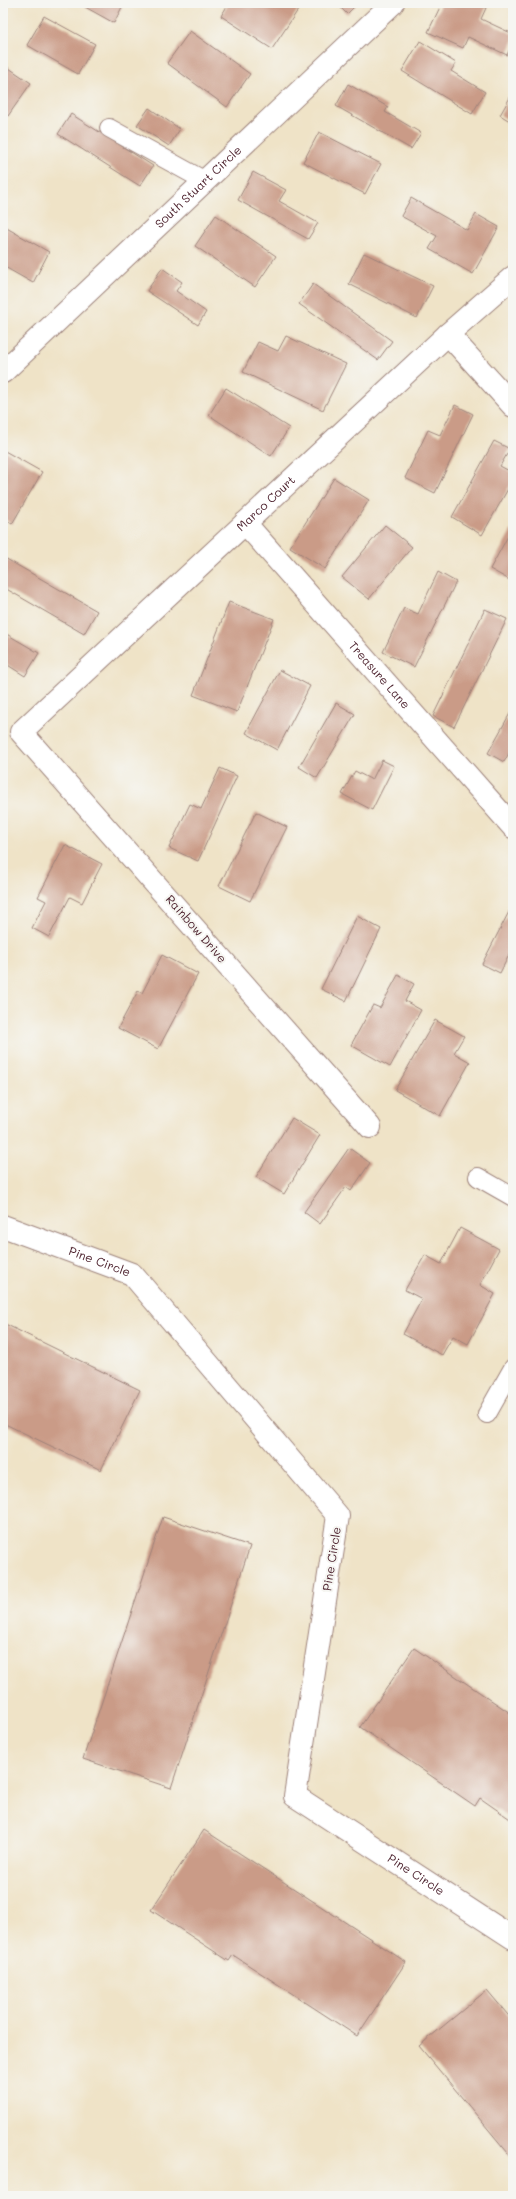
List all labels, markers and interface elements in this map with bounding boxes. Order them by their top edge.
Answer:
street label: South Stuart Circle [151,142,244,231]
street label: Marco Court [233,472,298,534]
street label: Treasure Lane [346,637,414,712]
street label: Rainbow Drive [163,891,231,966]
street label: Pine Circle [67,1242,133,1280]
street label: Pine Circle [318,1526,344,1592]
street label: Pine Circle [385,1850,448,1898]

